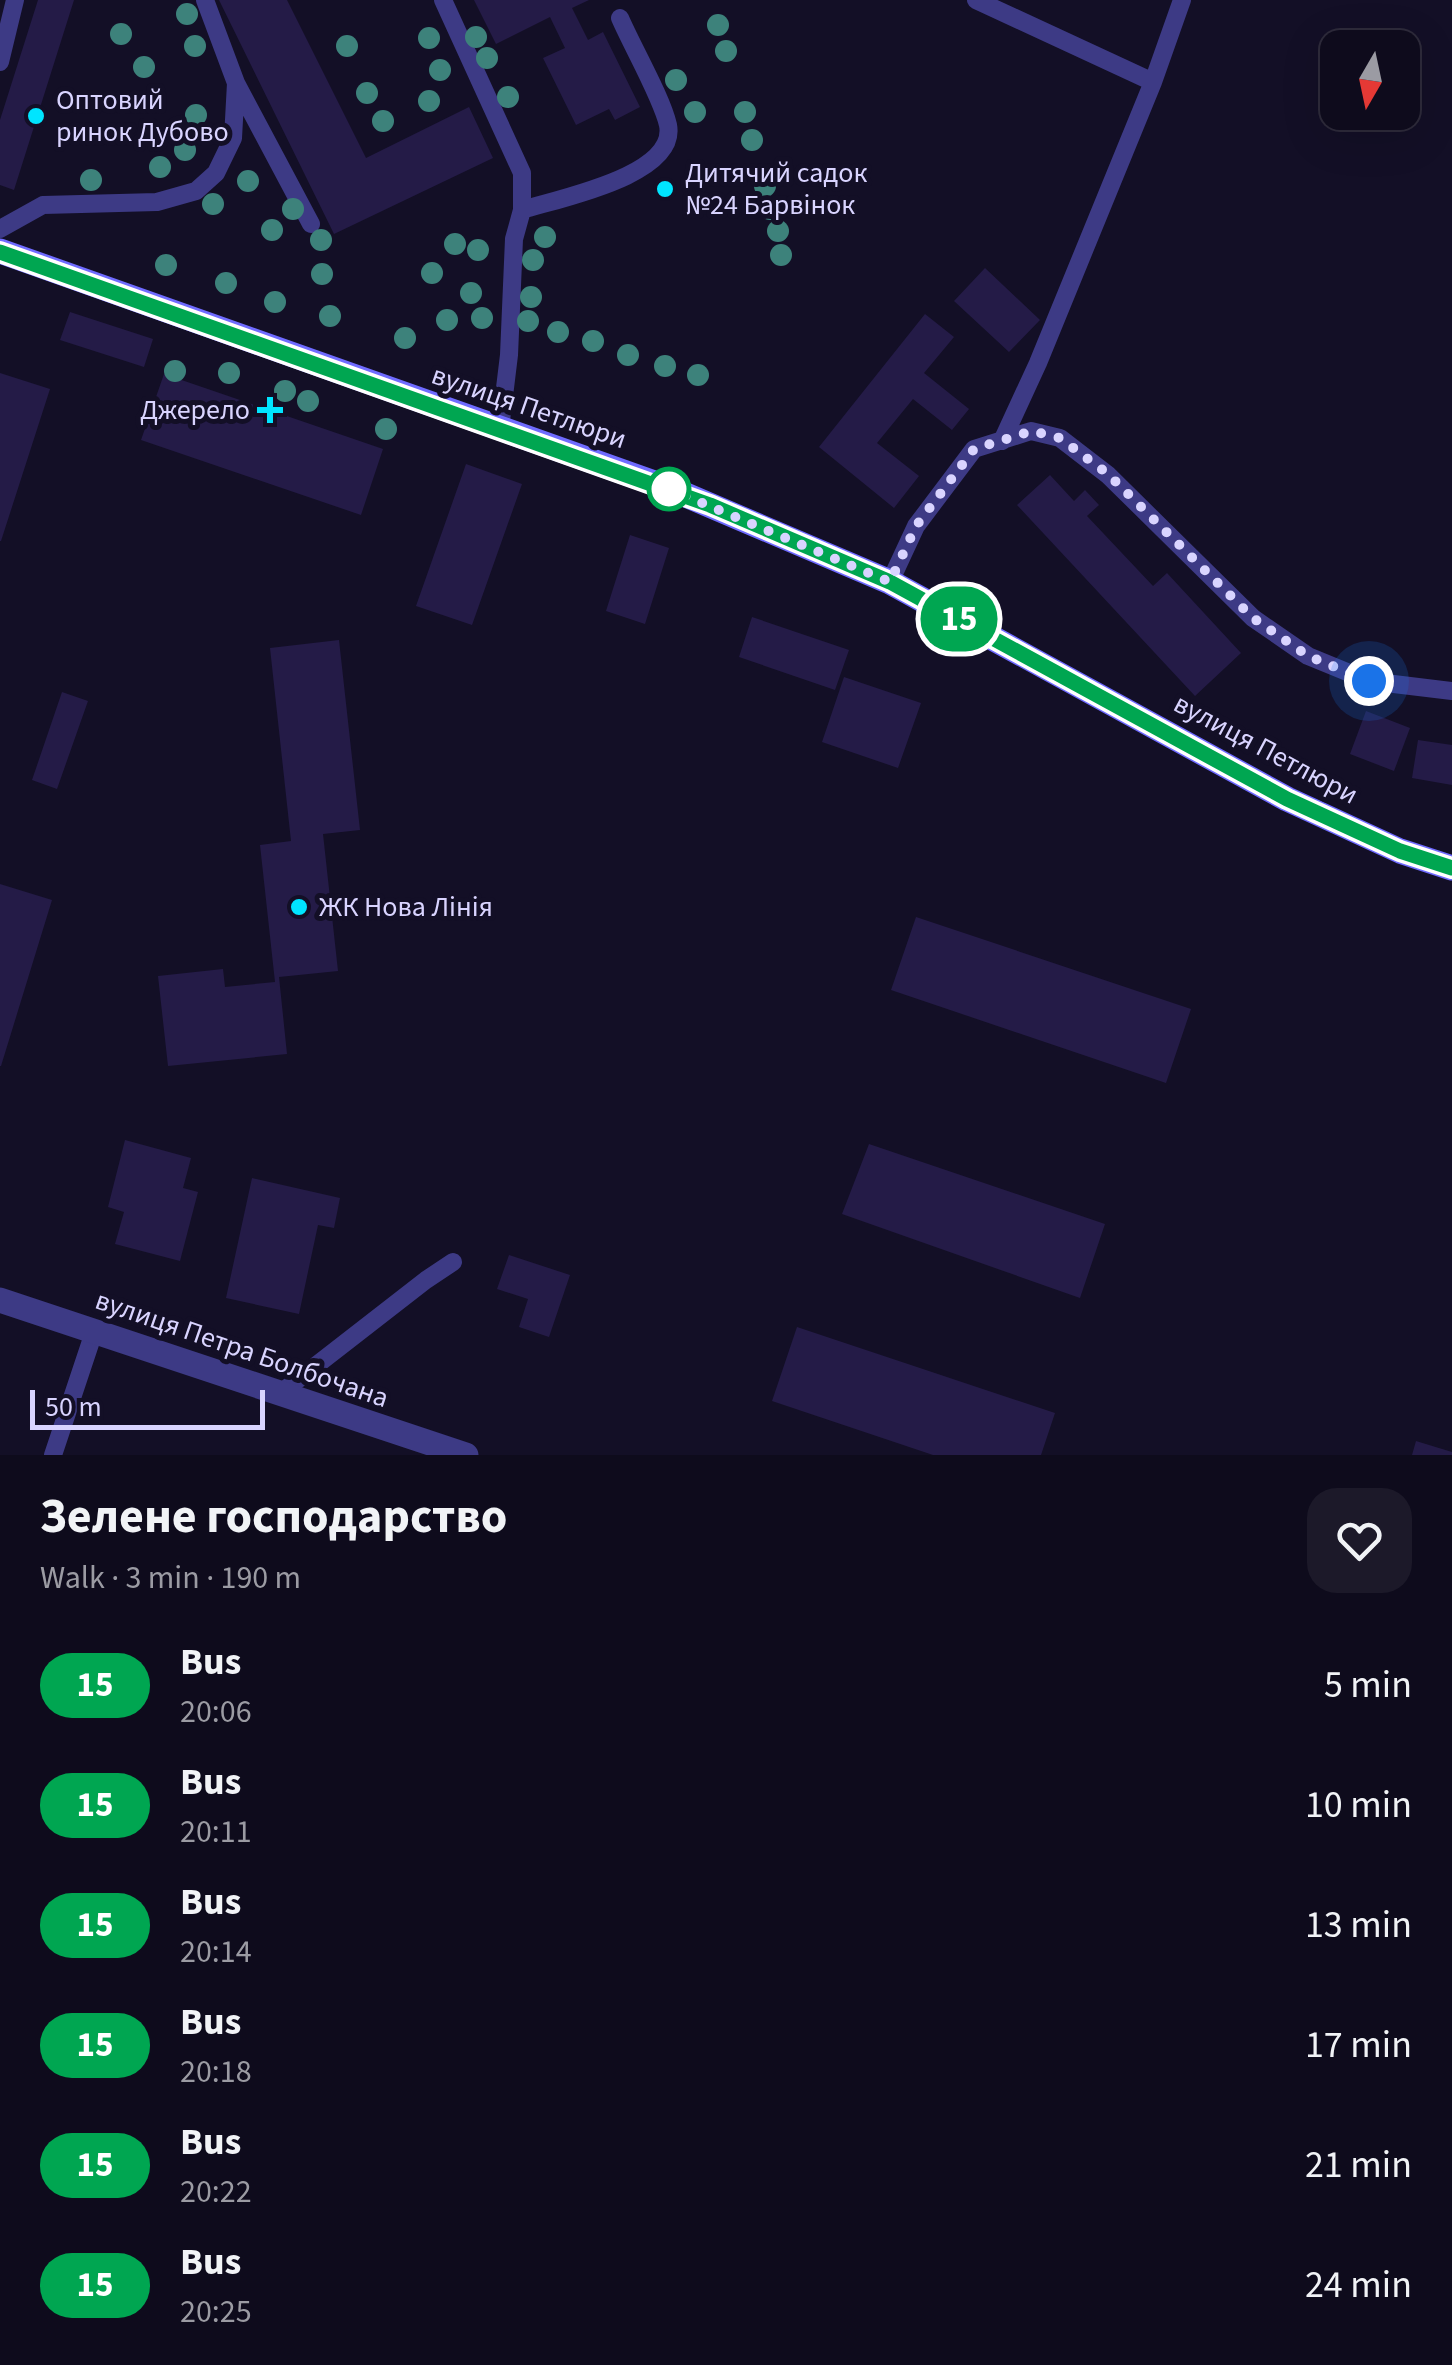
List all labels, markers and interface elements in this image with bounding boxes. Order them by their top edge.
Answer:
north arrow [1320,30,1420,130]
map controls [1320,30,1420,130]
place label: Оптовий ринок Дубово [56,80,229,152]
marker: Оптовий ринок Дубово [25,105,47,127]
place label: Дитячий садок №24 Барвінок [685,153,867,225]
marker: Дитячий садок №24 Барвінок [654,178,676,200]
street label: вулиця Петлюри [426,355,632,459]
place label: Джерело [140,390,250,430]
marker: Джерело [259,399,281,421]
unlabelled marker [648,468,690,510]
line badge: 15 [914,586,1004,652]
text: 15 [941,594,977,644]
your location [1344,656,1394,706]
street label: вулиця Петлюри [1167,684,1365,814]
place label: ЖК Нова Лінія [319,887,493,927]
marker: ЖК Нова Лінія [288,896,310,918]
street label: вулиця Петра Болбочана [90,1280,394,1418]
scale bar [30,1385,265,1430]
text: 50 m [45,1387,102,1427]
text: Зелене господарство [40,1483,507,1551]
button: heart [1307,1488,1412,1593]
text: Walk · 3 min · 190 m [40,1555,301,1601]
text: Bus [180,1635,241,1689]
text: 5 min [1324,1658,1412,1712]
text: 15 [77,1660,113,1710]
text: 20:06 [180,1689,252,1735]
text: Bus [180,1755,241,1809]
text: 10 min [1305,1778,1412,1832]
text: 15 [77,1780,113,1830]
text: 20:11 [180,1809,252,1855]
text: Bus [180,1875,241,1929]
text: 13 min [1305,1898,1412,1952]
text: 15 [77,1900,113,1950]
text: 20:14 [180,1929,252,1975]
text: Bus [180,1995,241,2049]
text: 17 min [1305,2018,1412,2072]
text: 15 [77,2020,113,2070]
text: 20:18 [180,2049,252,2095]
text: Bus [180,2115,241,2169]
text: 21 min [1305,2138,1412,2192]
text: 15 [77,2140,113,2190]
text: 20:22 [180,2169,252,2215]
text: Bus [180,2235,241,2289]
text: 24 min [1305,2258,1412,2312]
text: 15 [77,2260,113,2310]
text: 20:25 [180,2289,252,2335]

